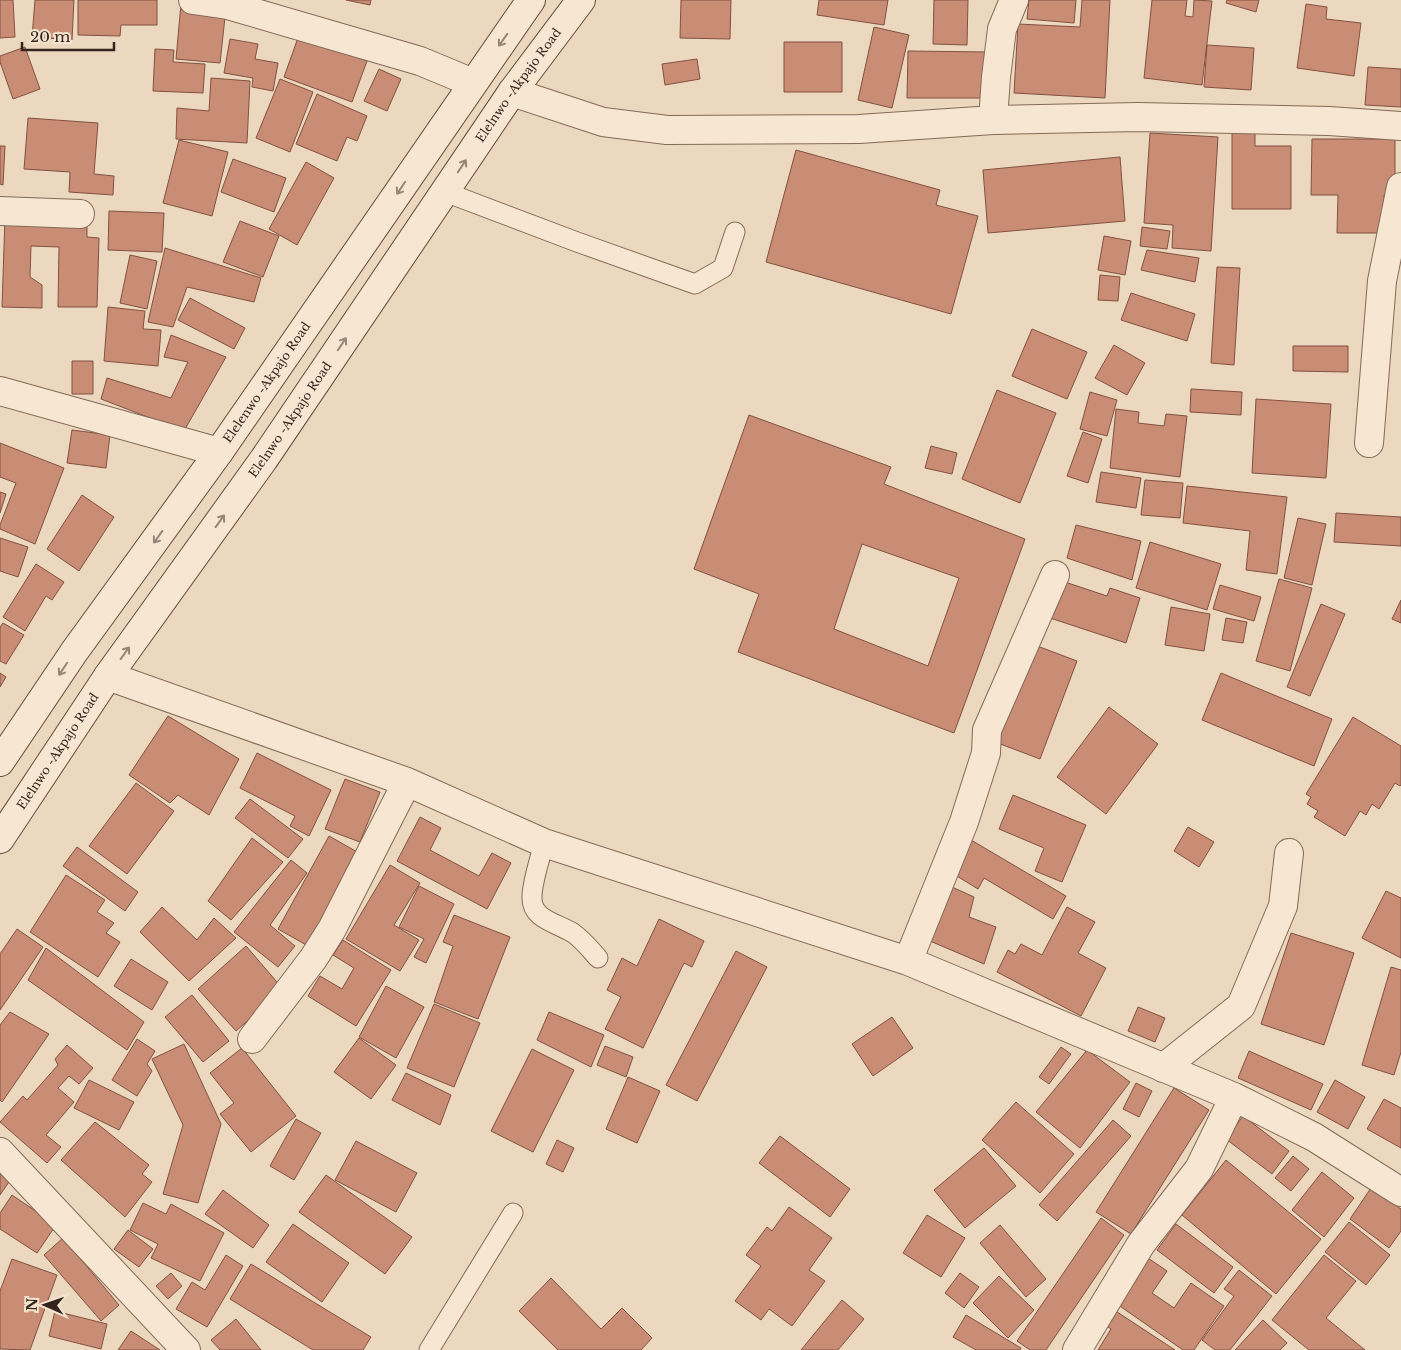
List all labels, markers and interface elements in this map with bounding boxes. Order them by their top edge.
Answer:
scale bar [22,20,115,52]
street label: Elelnwo -Akpajo Road [472,25,564,145]
text: 20 m [30,27,70,46]
one-way arrow [498,33,508,47]
one-way arrow [457,159,467,173]
one-way arrow [396,181,406,195]
street label: Elelenwo -Akpajo Road [220,319,313,446]
one-way arrow [337,337,347,351]
street label: Elelnwo -Akpajo Road [245,359,334,480]
one-way arrow [215,514,225,528]
one-way arrow [153,530,163,544]
one-way arrow [120,646,130,660]
one-way arrow [58,661,68,675]
street label: Elelnwo -Akpajo Road [14,690,102,812]
north arrow [20,1280,70,1330]
text: N [23,1298,41,1311]

